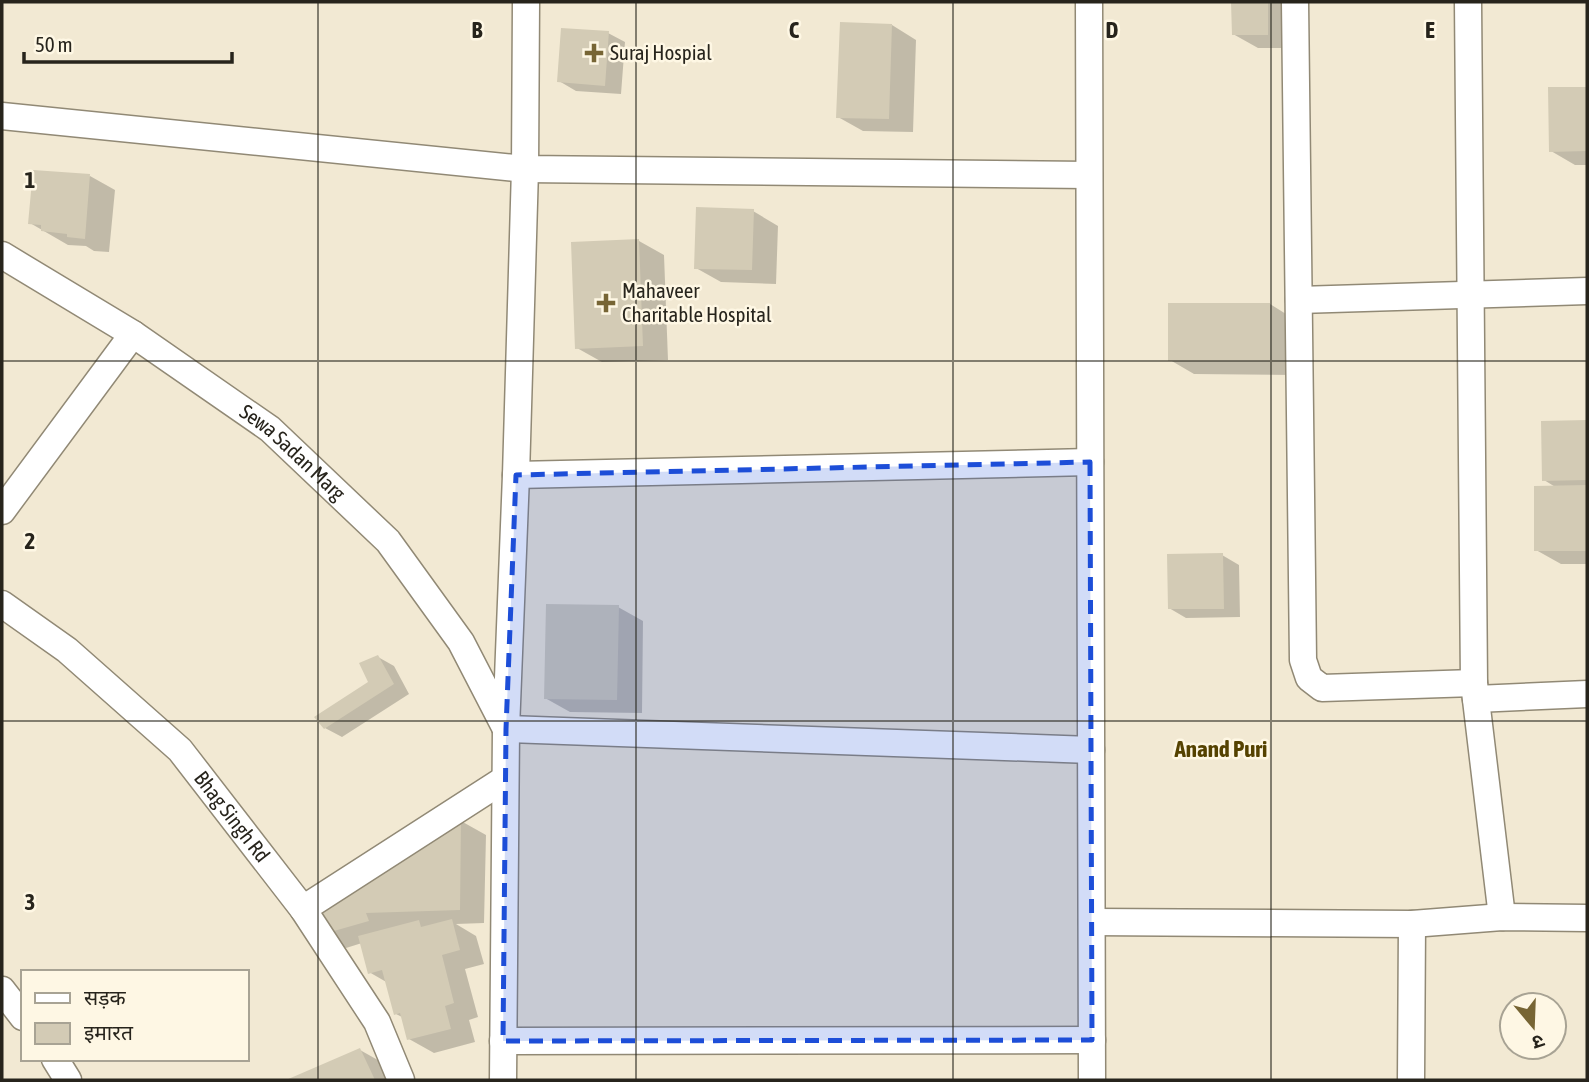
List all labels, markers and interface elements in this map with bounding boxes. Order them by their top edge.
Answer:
text: B [472,17,483,43]
text: C [789,17,800,43]
text: D [1106,17,1119,43]
text: E [1425,17,1435,43]
scale bar [24,21,233,65]
text: 50 m [35,32,73,56]
place label: Suraj Hospial [610,40,712,64]
marker: Suraj Hospial [584,43,604,63]
text: 1 [25,167,36,193]
place label: Mahaveer Charitable Hospital [622,278,772,326]
marker: Mahaveer Charitable Hospital [596,293,616,313]
street label: Sewa Sadan Marg [236,399,351,505]
text: 2 [25,528,35,554]
district label: Anand Puri [1174,736,1267,762]
street label: Bhag Singh Rd [190,766,275,866]
text: 3 [25,889,35,915]
legend [21,970,248,1061]
text: सड़क [84,985,126,1009]
north arrow [1498,991,1568,1061]
text: इमारत [84,1020,134,1044]
text: उ [1529,1030,1547,1055]

